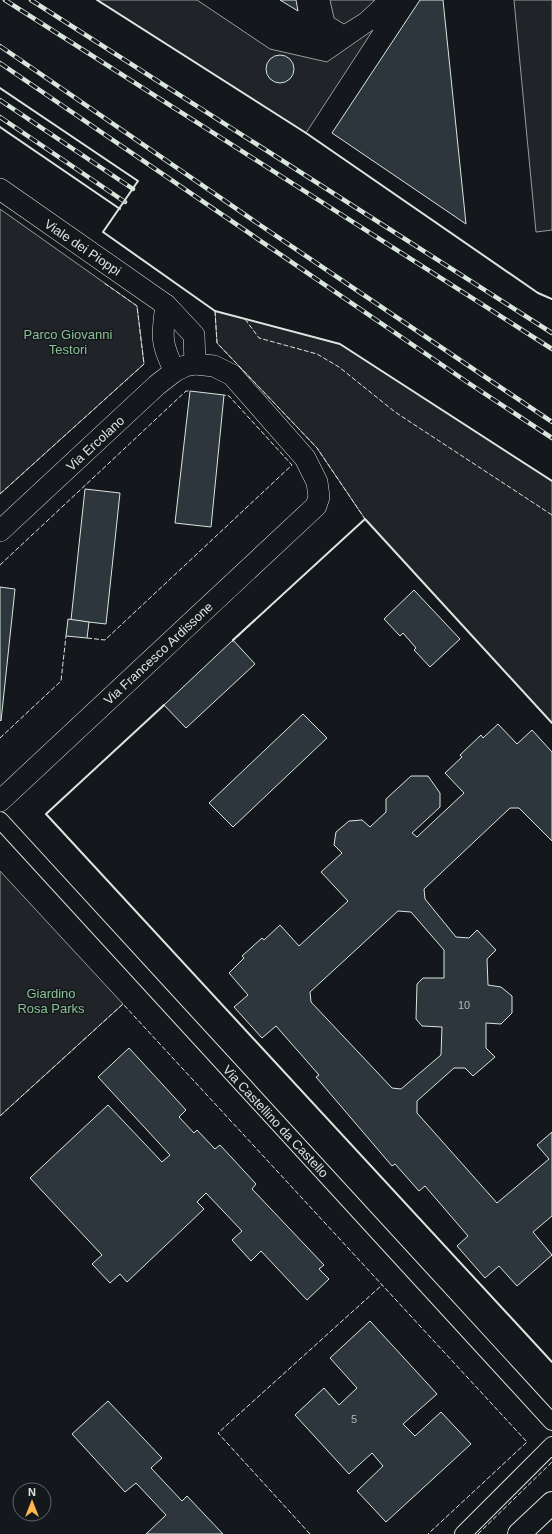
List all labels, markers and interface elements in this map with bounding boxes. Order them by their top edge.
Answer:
street label: Viale dei Pioppi [41,216,124,279]
park label: Parco Giovanni Testori [24,327,113,357]
street label: Via Ercolano [63,413,127,474]
street label: Via Francesco Ardissone [101,599,216,708]
park label: Giardino Rosa Parks [17,986,85,1016]
house number: 10 [458,999,470,1011]
street label: Via Castellino da Castello [220,1062,332,1181]
house number: 5 [351,1413,357,1425]
north arrow [12,1482,52,1522]
text: N [28,1486,36,1498]

